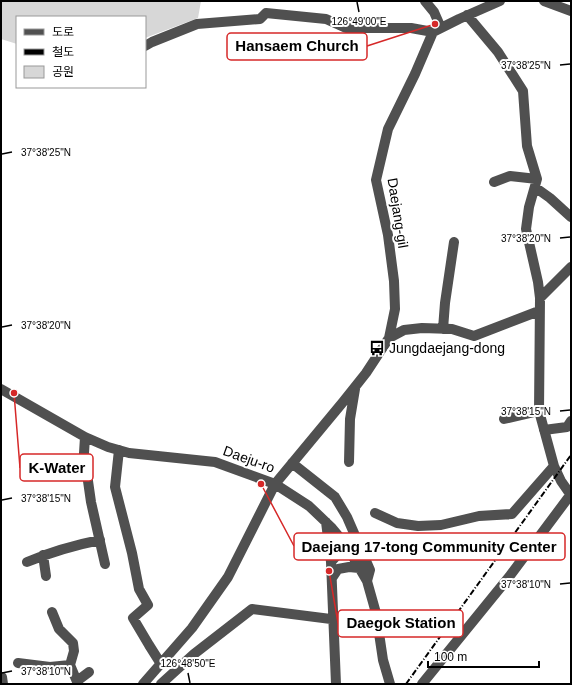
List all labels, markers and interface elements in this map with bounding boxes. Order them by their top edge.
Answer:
legend [16,16,146,88]
text: 126°49'00"E [331,16,387,27]
text: 도로 [52,25,74,39]
callout: Hansaem Church [227,33,367,60]
text: Hansaem Church [235,37,359,54]
text: 철도 [52,45,74,59]
text: 37°38'25"N [501,60,551,71]
text: 공원 [52,65,74,79]
text: 37°38'25"N [21,147,71,158]
street label: Daejang-gil [385,177,411,249]
text: 37°38'20"N [501,233,551,244]
text: 37°38'20"N [21,320,71,331]
bus stop icon: Jungdaejang-dong [368,339,386,357]
place label: Jungdaejang-dong [389,340,505,356]
text: 37°38'15"N [501,406,551,417]
street label: Daeju-ro [221,442,277,476]
callout: K-Water [20,454,93,481]
text: K-Water [29,459,86,476]
text: 37°38'15"N [21,493,71,504]
callout: Daejang 17-tong Community Center [294,533,565,560]
text: Daejang 17-tong Community Center [301,538,557,555]
text: 37°38'10"N [501,579,551,590]
callout: Daegok Station [338,610,463,637]
text: Daegok Station [346,614,456,631]
scale bar [428,643,539,669]
text: 100 m [434,650,467,664]
text: 126°48'50"E [160,658,216,669]
text: 37°38'10"N [21,666,71,677]

